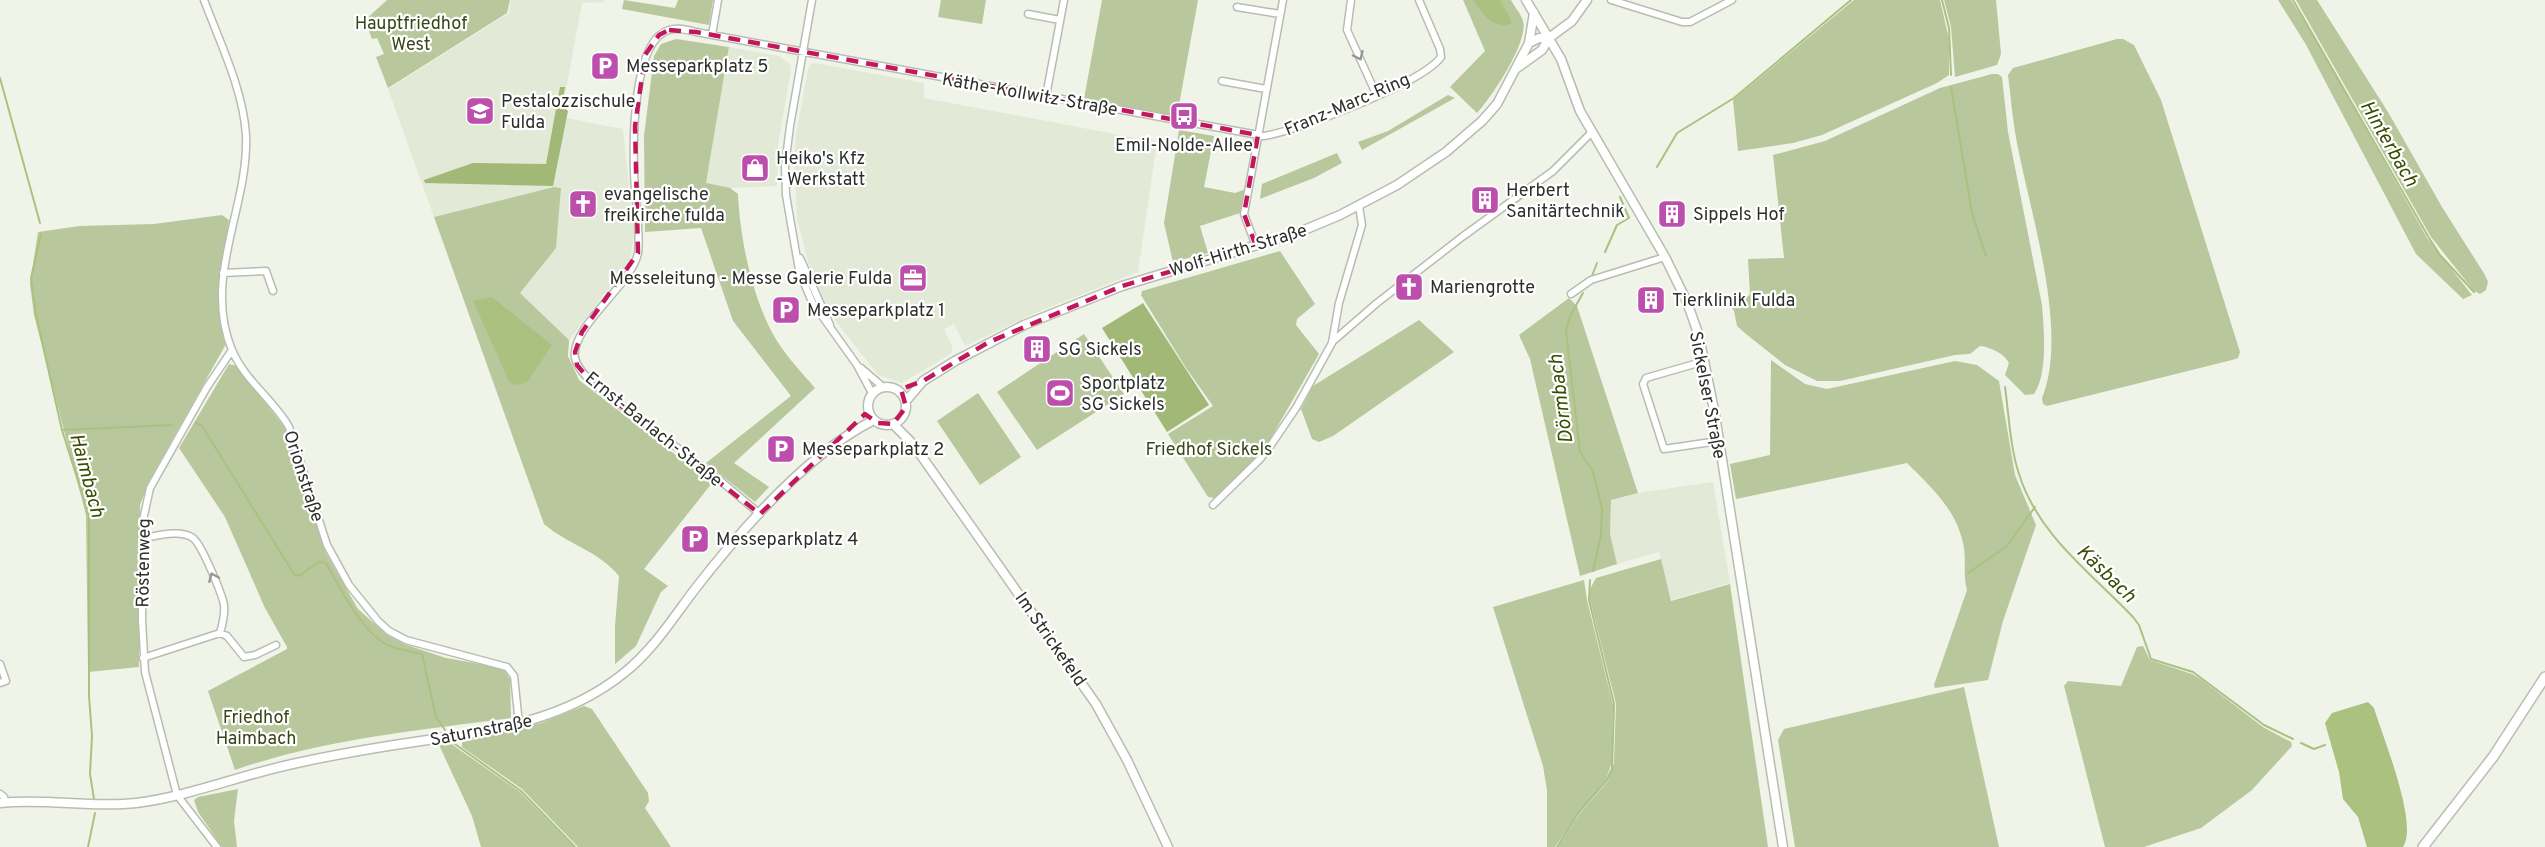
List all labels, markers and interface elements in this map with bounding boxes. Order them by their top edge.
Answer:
park label: Hauptfriedhof West [355,13,467,57]
parking icon: Messeparkplatz 5 [589,50,621,82]
one-way arrow [1351,50,1363,61]
place label: Messeparkplatz 5 [626,56,769,79]
street label: Käthe-Kollwitz-Straße [940,69,1119,122]
street label: Franz-Marc-Ring [1281,69,1414,142]
place label: Pestalozzischule Fulda [501,91,636,135]
school or university icon: Pestalozzischule Fulda [464,95,496,127]
water label: Hinterbach [2353,96,2423,192]
bus stop icon: Emil-Nolde-Allee [1168,100,1200,132]
place label: Emil-Nolde-Allee [1115,135,1253,158]
place label: Heiko's Kfz - Werkstatt [776,148,865,192]
shop icon: Heiko's Kfz - Werkstatt [739,152,771,184]
place label: Herbert Sanitärtechnik [1506,180,1625,224]
place label: evangelische freikirche fulda [604,184,725,228]
building icon: Herbert Sanitärtechnik [1469,184,1501,216]
church icon: evangelische freikirche fulda [567,188,599,220]
building icon: Sippels Hof [1656,198,1688,230]
place label: Sippels Hof [1693,204,1784,227]
street label: Wolf-Hirth-Straße [1167,220,1310,283]
office icon: Messeleitung - Messe Galerie Fulda [897,262,929,294]
place label: Messeleitung - Messe Galerie Fulda [609,268,892,291]
church icon: Mariengrotte [1393,271,1425,303]
place label: Mariengrotte [1430,277,1535,300]
building icon: Tierklinik Fulda [1635,284,1667,316]
place label: Tierklinik Fulda [1672,290,1795,313]
parking icon: Messeparkplatz 1 [770,294,802,326]
place label: Messeparkplatz 1 [807,300,945,323]
street label: Sickelser Straße [1683,330,1730,461]
building icon: SG Sickels [1021,333,1053,365]
place label: SG Sickels [1058,339,1142,362]
water label: Dörmbach [1544,353,1580,445]
street label: Ernst-Barlach-Straße [580,368,727,493]
place label: Sportplatz SG Sickels [1081,373,1165,417]
sports icon: Sportplatz SG Sickels [1044,377,1076,409]
street label: Orionstraße [277,428,328,525]
water label: Haimbach [62,431,110,521]
parking icon: Messeparkplatz 2 [765,433,797,465]
place label: Messeparkplatz 2 [802,439,944,462]
park label: Friedhof Sickels [1145,439,1273,462]
street label: Röstenweg [132,518,157,608]
parking icon: Messeparkplatz 4 [679,523,711,555]
place label: Messeparkplatz 4 [716,529,859,552]
water label: Käsbach [2070,540,2141,609]
one-way arrow [208,572,220,583]
street label: Im Strickefeld [1009,588,1091,692]
park label: Friedhof Haimbach [216,707,296,751]
street label: Saturnstraße [428,710,534,753]

